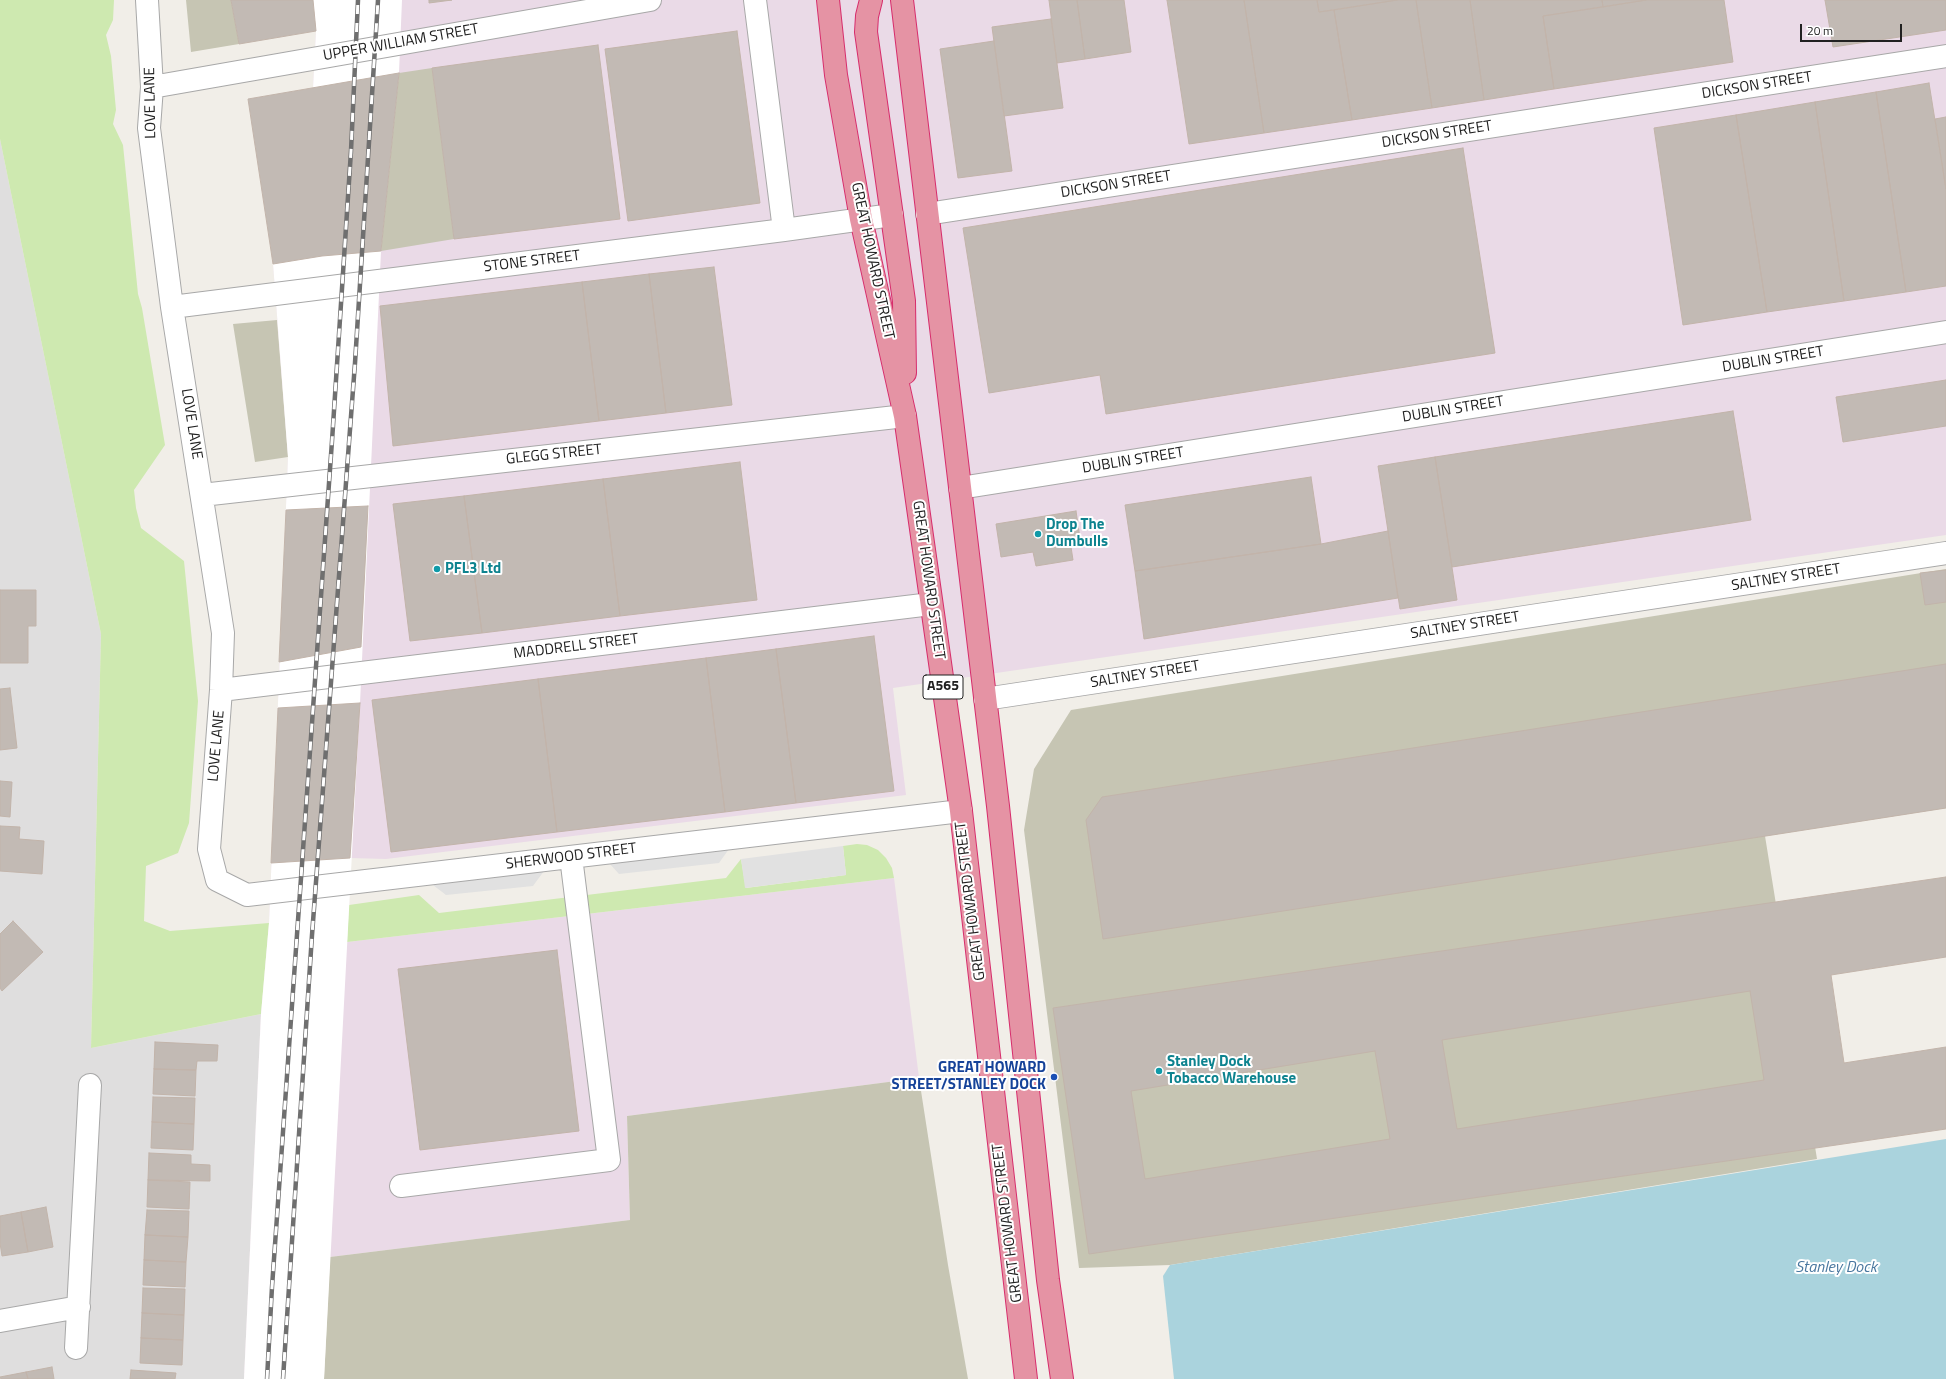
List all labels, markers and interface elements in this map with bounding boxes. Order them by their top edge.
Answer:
scale bar [1802,16,1904,42]
street label: UPPER WILLIAM STREET [322,20,480,66]
text: 20 m [1807,21,1833,40]
street label: LOVE LANE [141,67,161,139]
street label: DICKSON STREET [1701,68,1813,104]
street label: DICKSON STREET [1381,117,1493,153]
street label: DICKSON STREET [1060,167,1172,203]
street label: GREAT HOWARD STREET [847,181,897,341]
street label: STONE STREET [483,247,581,277]
street label: DUBLIN STREET [1721,343,1825,377]
street label: LOVE LANE [177,387,205,461]
street label: DUBLIN STREET [1401,393,1505,427]
street label: GLEGG STREET [505,441,603,469]
street label: DUBLIN STREET [1081,444,1185,478]
street label: GREAT HOWARD STREET [908,500,948,660]
place label: Drop The Dumbulls [1046,516,1108,551]
marker: Drop The Dumbulls [1033,529,1043,539]
place label: PFL3 Ltd [445,560,501,578]
street label: SALTNEY STREET [1730,560,1842,596]
marker: PFL3 Ltd [432,564,442,574]
street label: SALTNEY STREET [1409,608,1521,644]
street label: MADDRELL STREET [512,630,640,664]
street label: SALTNEY STREET [1089,657,1201,693]
road number: A565 [923,675,963,699]
street label: LOVE LANE [205,710,229,782]
street label: GREAT HOWARD STREET [952,820,990,982]
street label: SHERWOOD STREET [505,840,637,874]
place label: Stanley Dock Tobacco Warehouse [1167,1053,1296,1088]
place label: GREAT HOWARD STREET/STANLEY DOCK [892,1059,1046,1094]
marker: Stanley Dock Tobacco Warehouse [1154,1066,1164,1076]
marker: GREAT HOWARD STREET/STANLEY DOCK [1049,1072,1059,1082]
street label: GREAT HOWARD STREET [989,1142,1027,1304]
water label: Stanley Dock [1795,1258,1877,1278]

